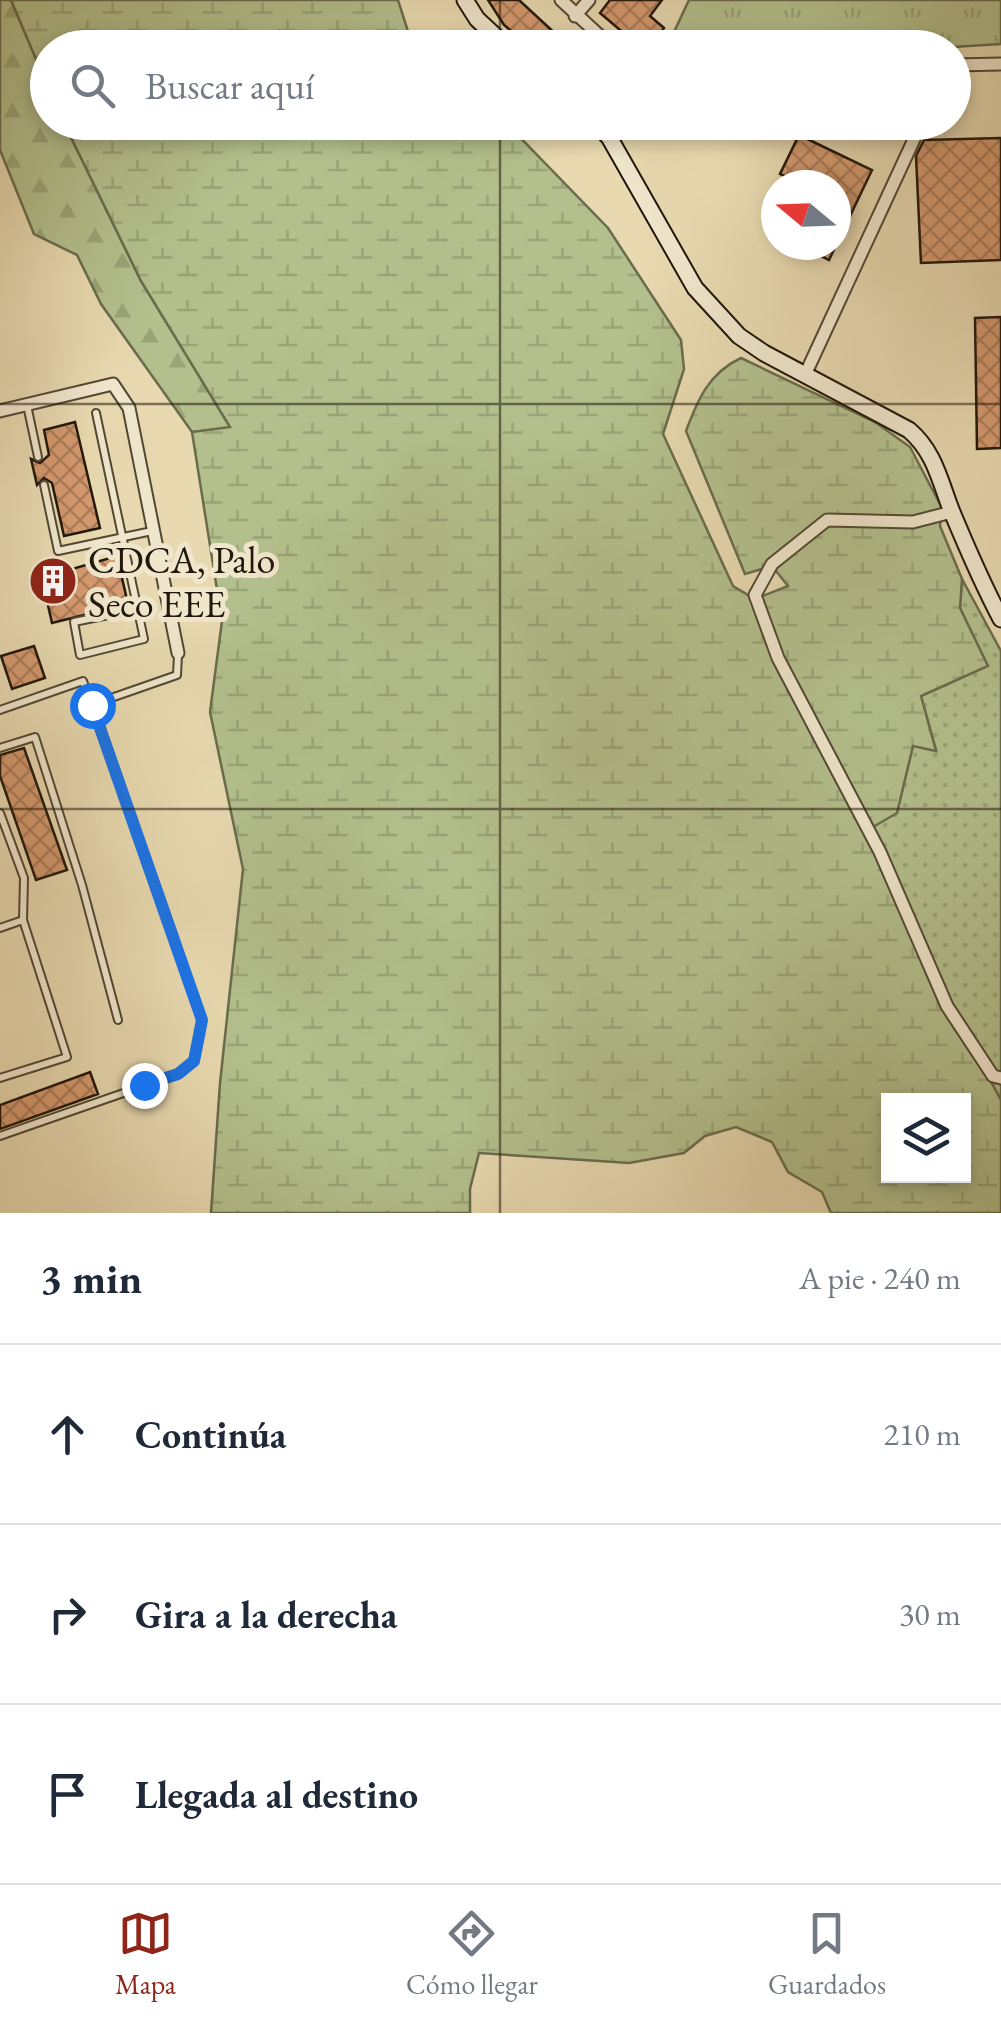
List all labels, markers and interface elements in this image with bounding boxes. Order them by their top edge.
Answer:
search box [30,30,971,140]
icon: search [65,58,120,113]
text: Buscar aquí [145,61,314,110]
north arrow [761,170,851,260]
place label: CDCA, Palo Seco EEE [88,535,275,628]
building icon: CDCA, Palo Seco EEE [27,555,79,607]
route start [70,683,116,729]
route end [122,1063,168,1109]
map controls [881,1093,971,1183]
button: layers [881,1093,971,1183]
text: 3 min [40,1251,142,1306]
text: A pie · 240 m [799,1257,961,1299]
icon: ahead [40,1407,95,1462]
text: Continúa [135,1410,287,1459]
text: 210 m [884,1413,961,1455]
icon: right [40,1587,95,1642]
text: Gira a la derecha [135,1590,398,1639]
text: 30 m [899,1593,961,1635]
icon: arrive [40,1767,95,1822]
text: Llegada al destino [135,1770,418,1819]
tab: Mapa [115,1906,176,2002]
tab: Cómo llegar [406,1906,538,2002]
tab: Guardados [768,1906,886,2002]

